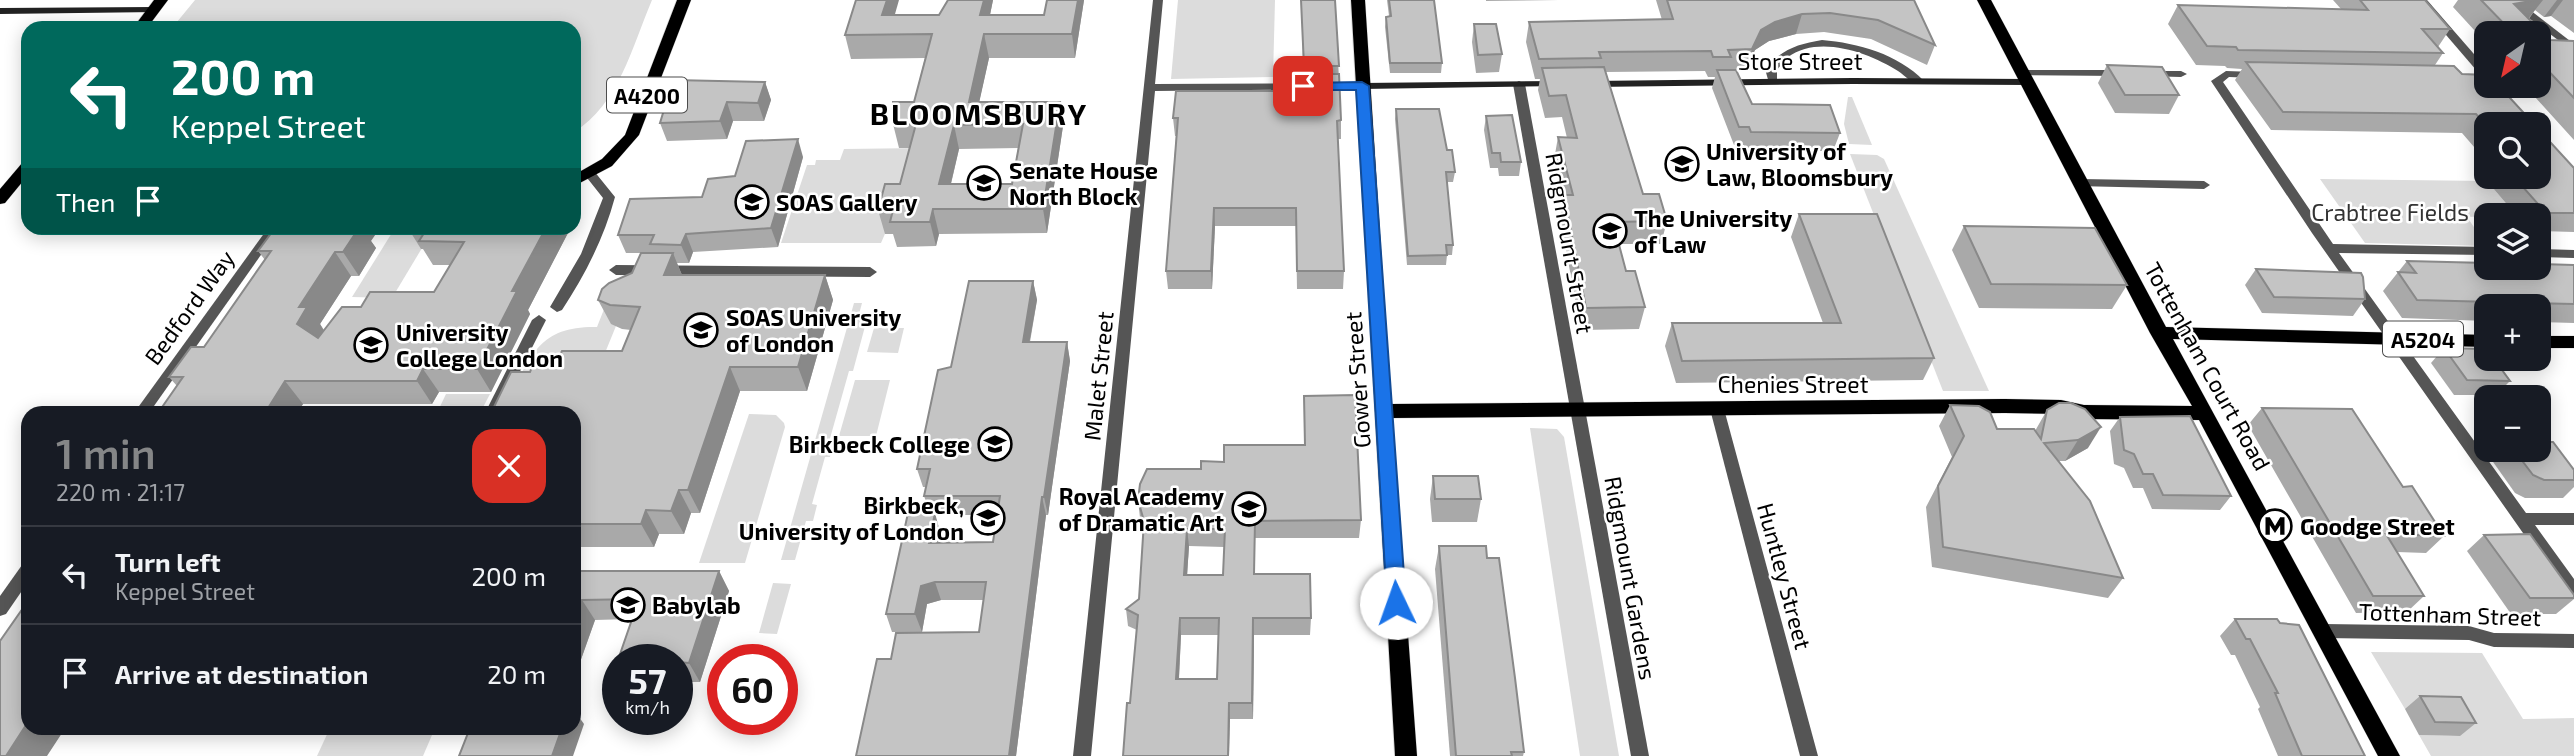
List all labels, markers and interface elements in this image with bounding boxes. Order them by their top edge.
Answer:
north arrow [2474,21,2552,98]
map controls [2474,21,2551,462]
text: 200 m [171,46,315,105]
street label: Store Street [1738,47,1863,75]
icon: left [56,49,147,140]
pin [1273,56,1333,116]
icon: arrive [1284,67,1322,105]
road number: A4200 [607,78,687,112]
district label: BLOOMSBURY [870,95,1088,131]
text: Keppel Street [171,106,366,144]
button: search [2474,112,2551,189]
place label: University of Law, Bloomsbury [1706,137,1893,191]
school or university icon: University of Law, Bloomsbury [1663,145,1701,183]
street label: Ridgmount Street [1540,150,1600,336]
place label: Senate House North Block [1009,156,1158,210]
school or university icon: Senate House North Block [965,164,1003,202]
icon: arrive [129,182,167,220]
school or university icon: SOAS Gallery [733,183,771,221]
text: Then [56,186,115,217]
place label: SOAS Gallery [776,188,918,216]
park label: Crabtree Fields [2311,198,2469,226]
button: layers [2474,203,2551,280]
place label: The University of Law [1634,204,1792,258]
school or university icon: The University of Law [1591,212,1629,250]
street label: Bedford Way [138,244,240,370]
street label: Tottenham Court Road [2139,257,2277,475]
button: + [2474,294,2551,371]
place label: SOAS University of London [726,303,901,357]
street label: Malet Street [1077,310,1119,442]
school or university icon: SOAS University of London [682,311,720,349]
street label: Gower Street [1338,311,1376,449]
place label: University College London [396,318,563,372]
road number: A5204 [2383,322,2463,356]
school or university icon: University College London [352,326,390,364]
street label: Chenies Street [1718,370,1869,398]
button: − [2474,385,2551,462]
school or university icon: Birkbeck College [976,425,1014,463]
text: 1 min [56,427,156,477]
button: close [472,429,546,503]
place label: Birkbeck College [789,430,970,458]
street label: Ridgmount Gardens [1599,474,1663,682]
text: 220 m · 21:17 [56,478,185,506]
place label: Royal Academy of Dramatic Art [1059,482,1224,536]
school or university icon: Royal Academy of Dramatic Art [1230,490,1268,528]
place label: Birkbeck, University of London [739,491,964,545]
school or university icon: Birkbeck, University of London [969,499,1007,537]
street label: Huntley Street [1752,500,1818,652]
metro station icon: Goodge Street [2256,507,2294,545]
place label: Goodge Street [2300,512,2455,540]
text: Turn left [115,546,221,577]
icon: left [56,556,94,594]
text: 200 m [471,560,546,591]
position arrow [1359,566,1433,640]
text: Keppel Street [115,577,255,605]
school or university icon: Babylab [609,586,647,624]
place label: Babylab [652,591,741,619]
street label: Tottenham Street [2358,597,2542,631]
speed limit sign: 60 [707,644,798,735]
icon: arrive [56,654,94,692]
text: Arrive at destination [115,658,368,689]
text: 20 m [487,658,546,689]
text: 57 [629,659,666,701]
text: km/h [625,696,670,718]

